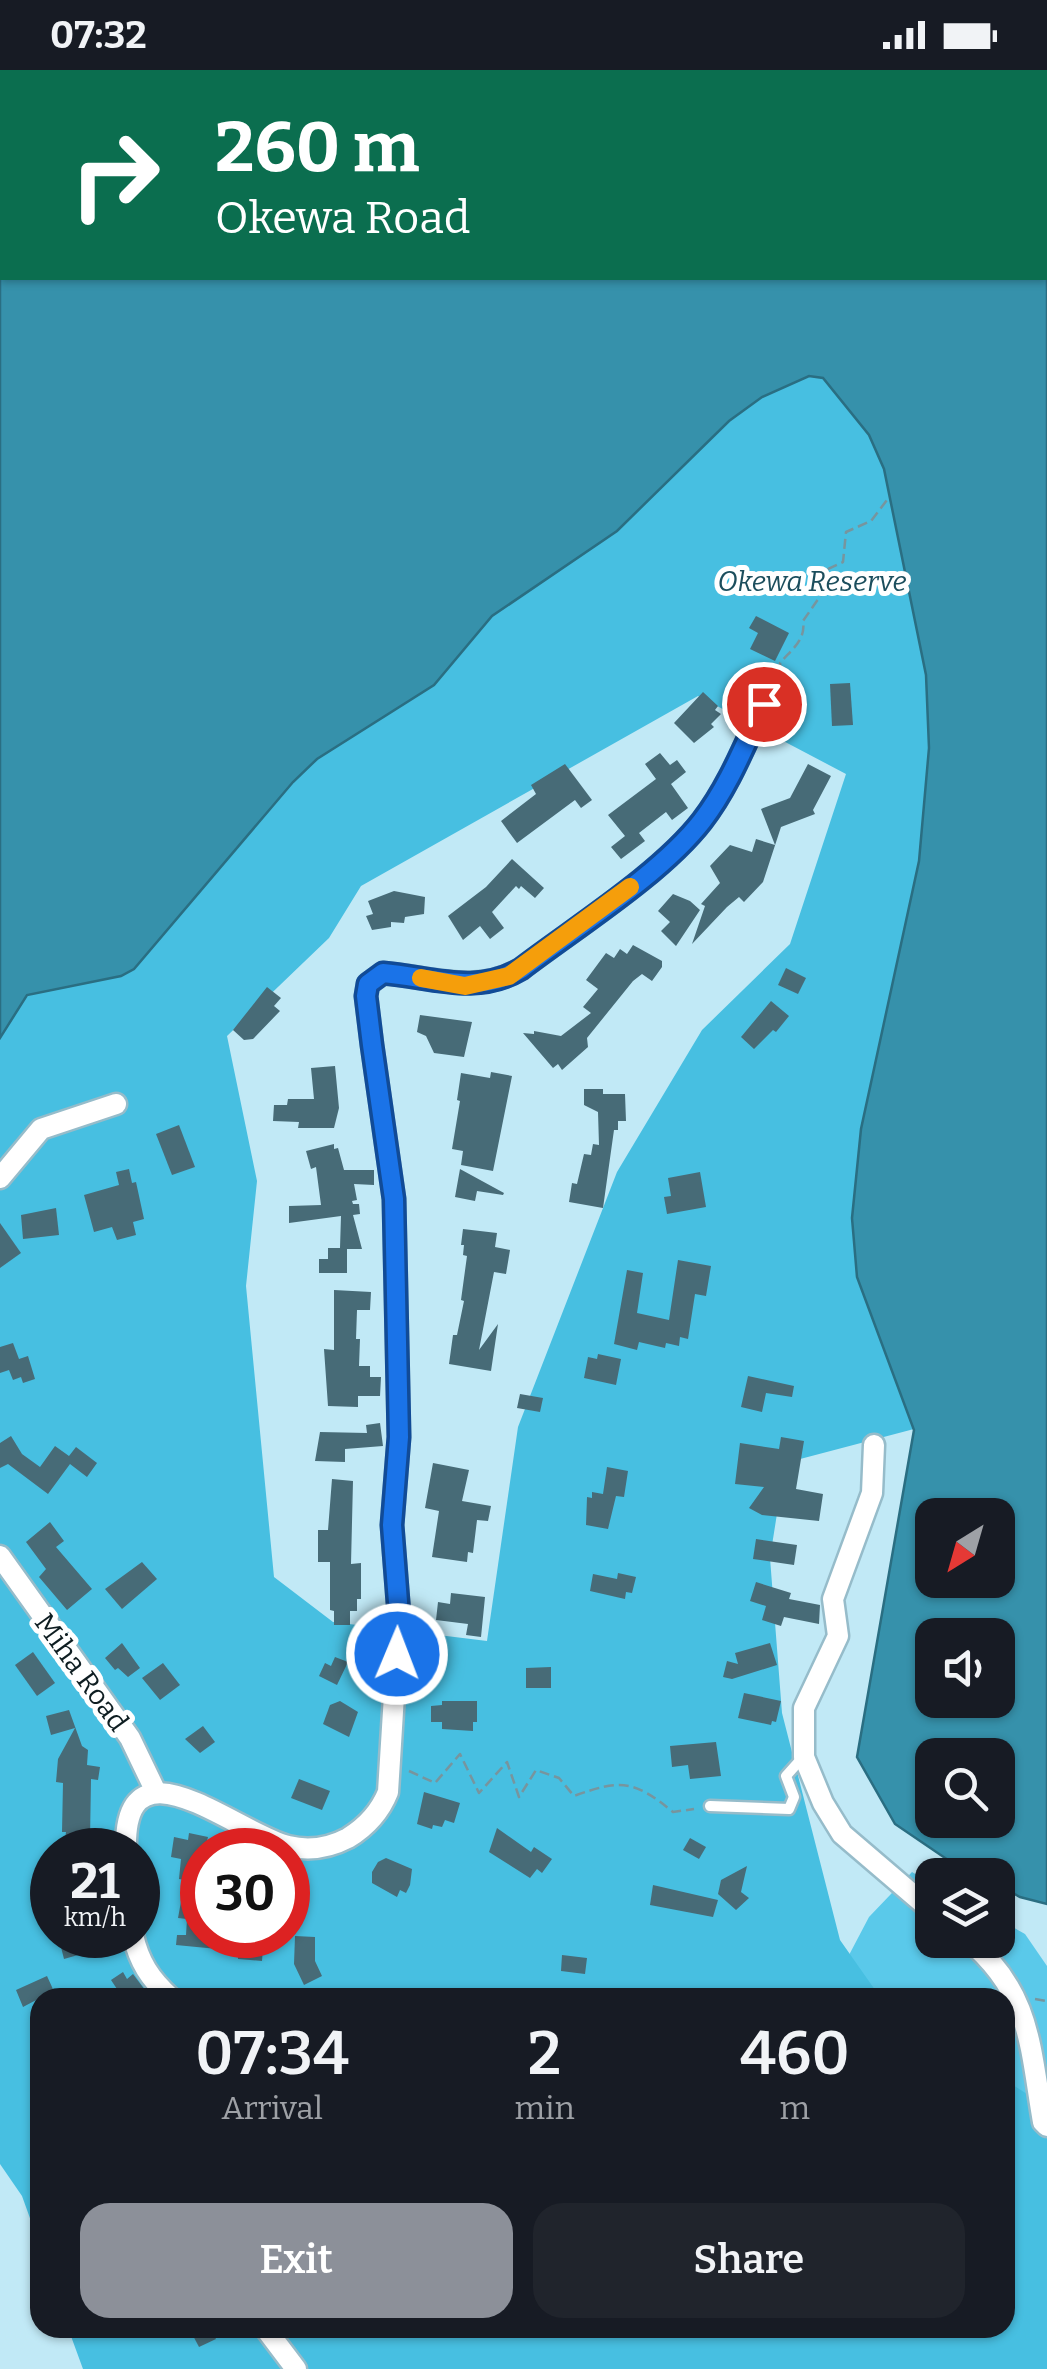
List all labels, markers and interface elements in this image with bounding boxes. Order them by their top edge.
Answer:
text: 07:32 [50,12,147,58]
text: 260 m [215,106,420,190]
icon: right [50,110,180,240]
text: Okewa Road [215,191,470,245]
park label: Okewa Reserve [717,565,907,598]
pin [722,662,807,747]
icon: arrive [737,677,792,732]
north arrow [915,1498,1015,1598]
map controls [915,1498,1015,1958]
position arrow [345,1602,449,1706]
street label: Miha Road [28,1607,135,1738]
button: sound [915,1618,1015,1718]
button: search [915,1738,1015,1838]
speed limit sign: 30 [180,1828,310,1958]
text: 21 [70,1851,120,1911]
button: layers [915,1858,1015,1958]
text: km/h [64,1903,126,1933]
text: 07:34 [195,2018,349,2090]
text: 2 [528,2018,561,2090]
text: 460 [740,2018,850,2090]
text: Arrival [222,2089,323,2127]
text: min [514,2089,575,2127]
text: m [780,2089,810,2127]
button: Exit [80,2203,513,2318]
button: Share [533,2203,965,2318]

